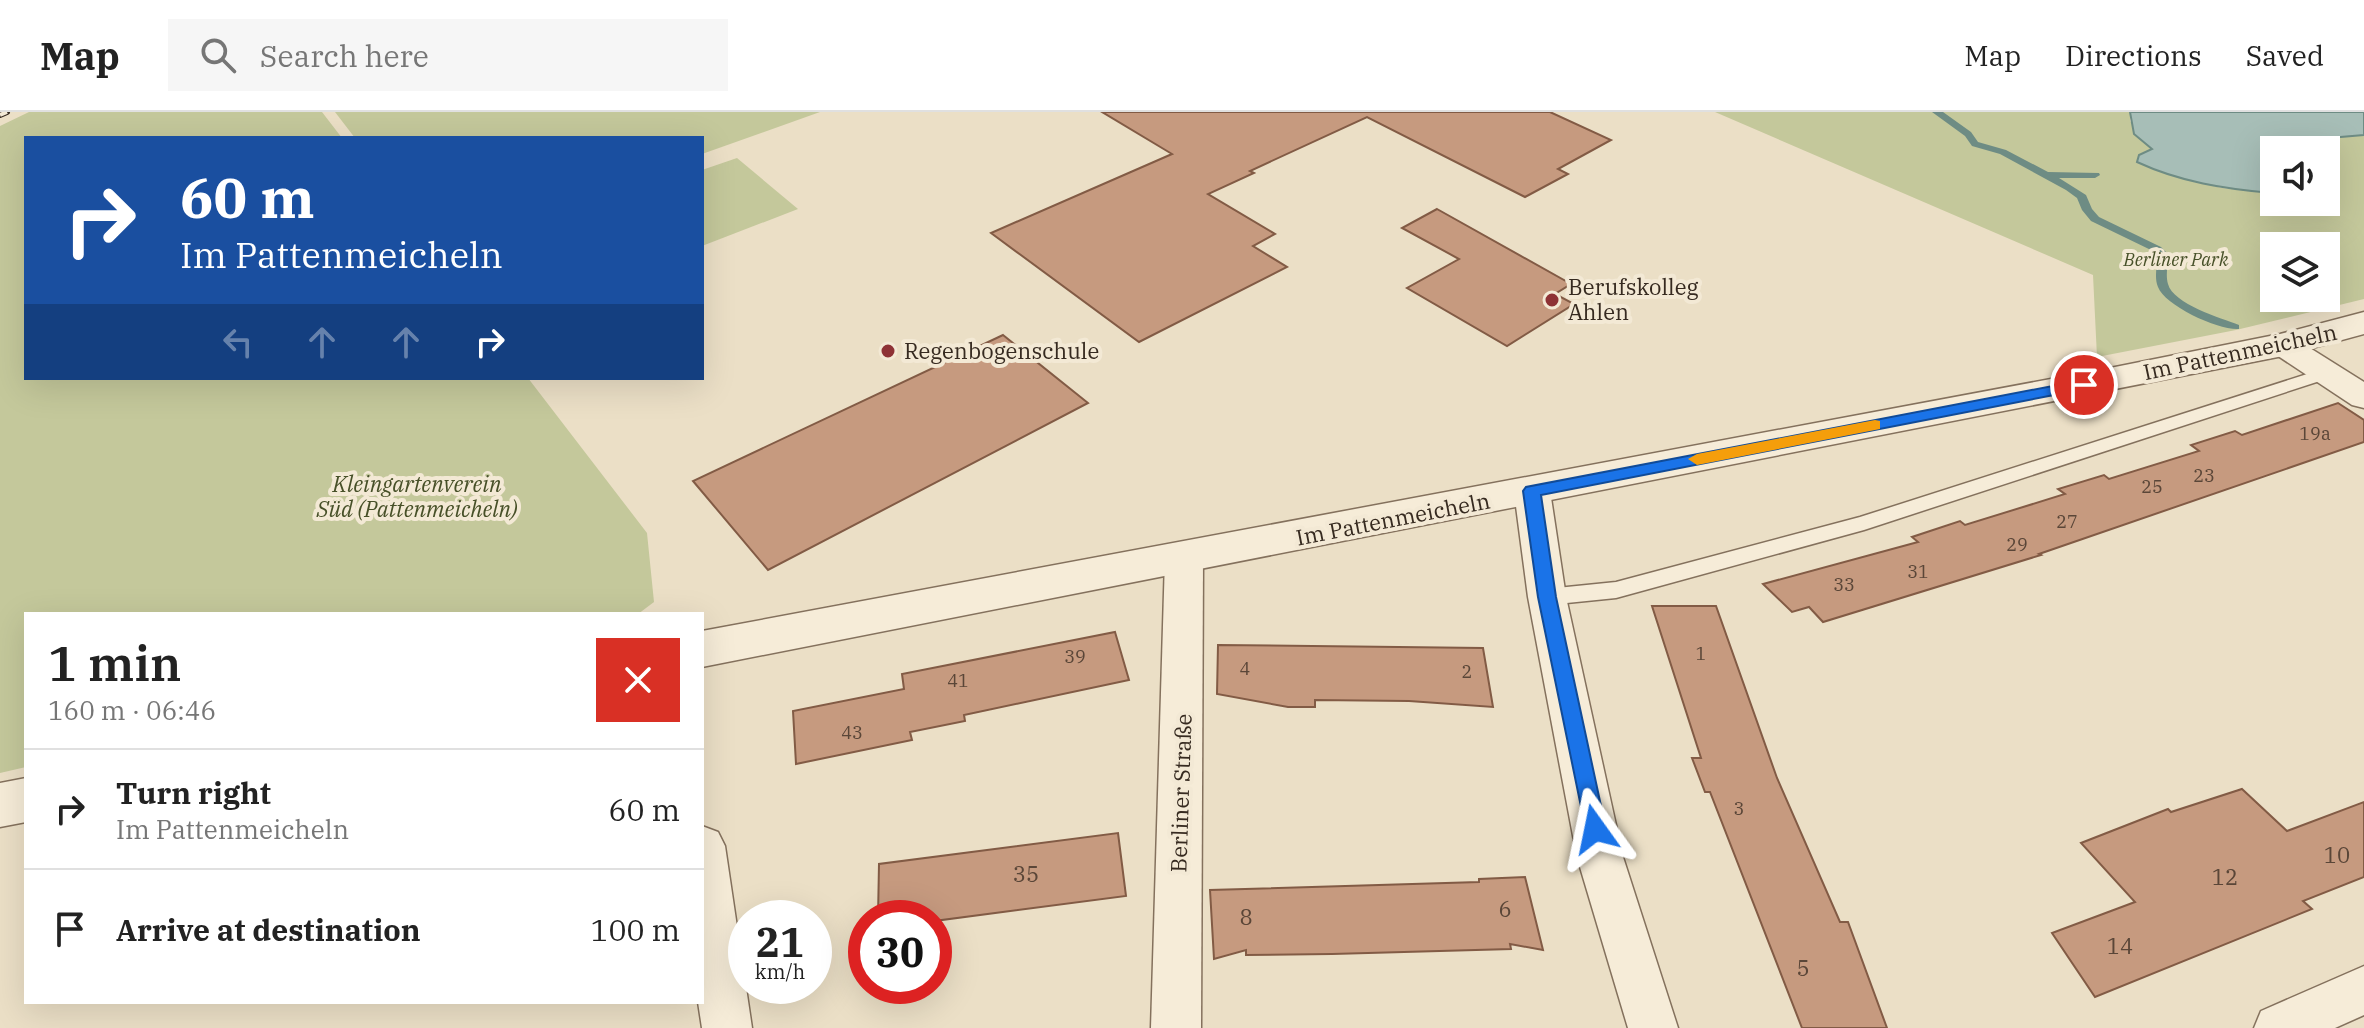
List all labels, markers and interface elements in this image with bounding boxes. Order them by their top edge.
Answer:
search box [168,19,728,91]
text: Map [40,31,120,80]
icon: search [196,33,240,77]
text: Search here [260,36,429,75]
text: Map [1964,37,2021,74]
text: Directions [2065,37,2202,74]
text: Saved [2246,37,2324,74]
map controls [2260,136,2340,312]
button: sound [2260,136,2340,216]
text: 60 m [180,161,315,233]
icon: right [48,168,152,272]
text: Im Pattenmeicheln [180,231,503,278]
button: layers [2260,232,2340,312]
park label: Berliner Park [2123,248,2229,271]
place label: Berufskolleg Ahlen [1568,272,1699,326]
marker: Berufskolleg Ahlen [1543,291,1561,309]
street label: Im Pattenmeicheln [2140,317,2339,386]
icon: left [216,320,260,364]
icon: ahead [300,320,344,364]
icon: ahead [384,320,428,364]
icon: right [468,320,512,364]
place label: Regenbogenschule [904,336,1099,365]
marker: Regenbogenschule [879,342,897,360]
pin [2050,351,2118,419]
icon: arrive [2062,363,2106,407]
house number: 19a [2299,422,2331,445]
house number: 23 [2193,464,2215,487]
park label: Kleingartenverein Süd (Pattenmeicheln) [315,469,518,523]
house number: 25 [2141,475,2163,498]
street label: Im Pattenmeicheln [1293,485,1492,552]
house number: 27 [2056,510,2078,533]
house number: 29 [2006,533,2028,556]
house number: 31 [1907,560,1929,583]
house number: 33 [1833,573,1855,596]
text: 1 min [48,632,181,694]
button: close [596,638,680,722]
house number: 1 [1696,642,1706,665]
house number: 39 [1064,645,1086,668]
house number: 4 [1240,657,1250,680]
house number: 2 [1462,660,1472,683]
house number: 41 [947,669,969,692]
text: 160 m · 06:46 [48,693,216,727]
street label: Berliner Straße [1163,713,1198,873]
house number: 43 [841,721,863,744]
text: Turn right [116,773,271,812]
icon: right [48,787,92,831]
position arrow [1553,787,1637,871]
text: 60 m [608,790,680,829]
house number: 3 [1734,797,1744,820]
text: Im Pattenmeicheln [116,812,349,846]
house number: 10 [2324,840,2350,869]
house number: 35 [1013,859,1039,888]
house number: 12 [2212,862,2238,891]
house number: 6 [1498,894,1512,923]
speed limit sign: 30 [848,900,952,1004]
house number: 8 [1239,902,1253,931]
icon: arrive [48,907,92,951]
text: Arrive at destination [116,910,421,949]
text: 100 m [590,910,680,949]
text: 21 [756,916,804,968]
house number: 14 [2107,931,2133,960]
house number: 5 [1796,953,1810,982]
text: km/h [755,958,805,985]

